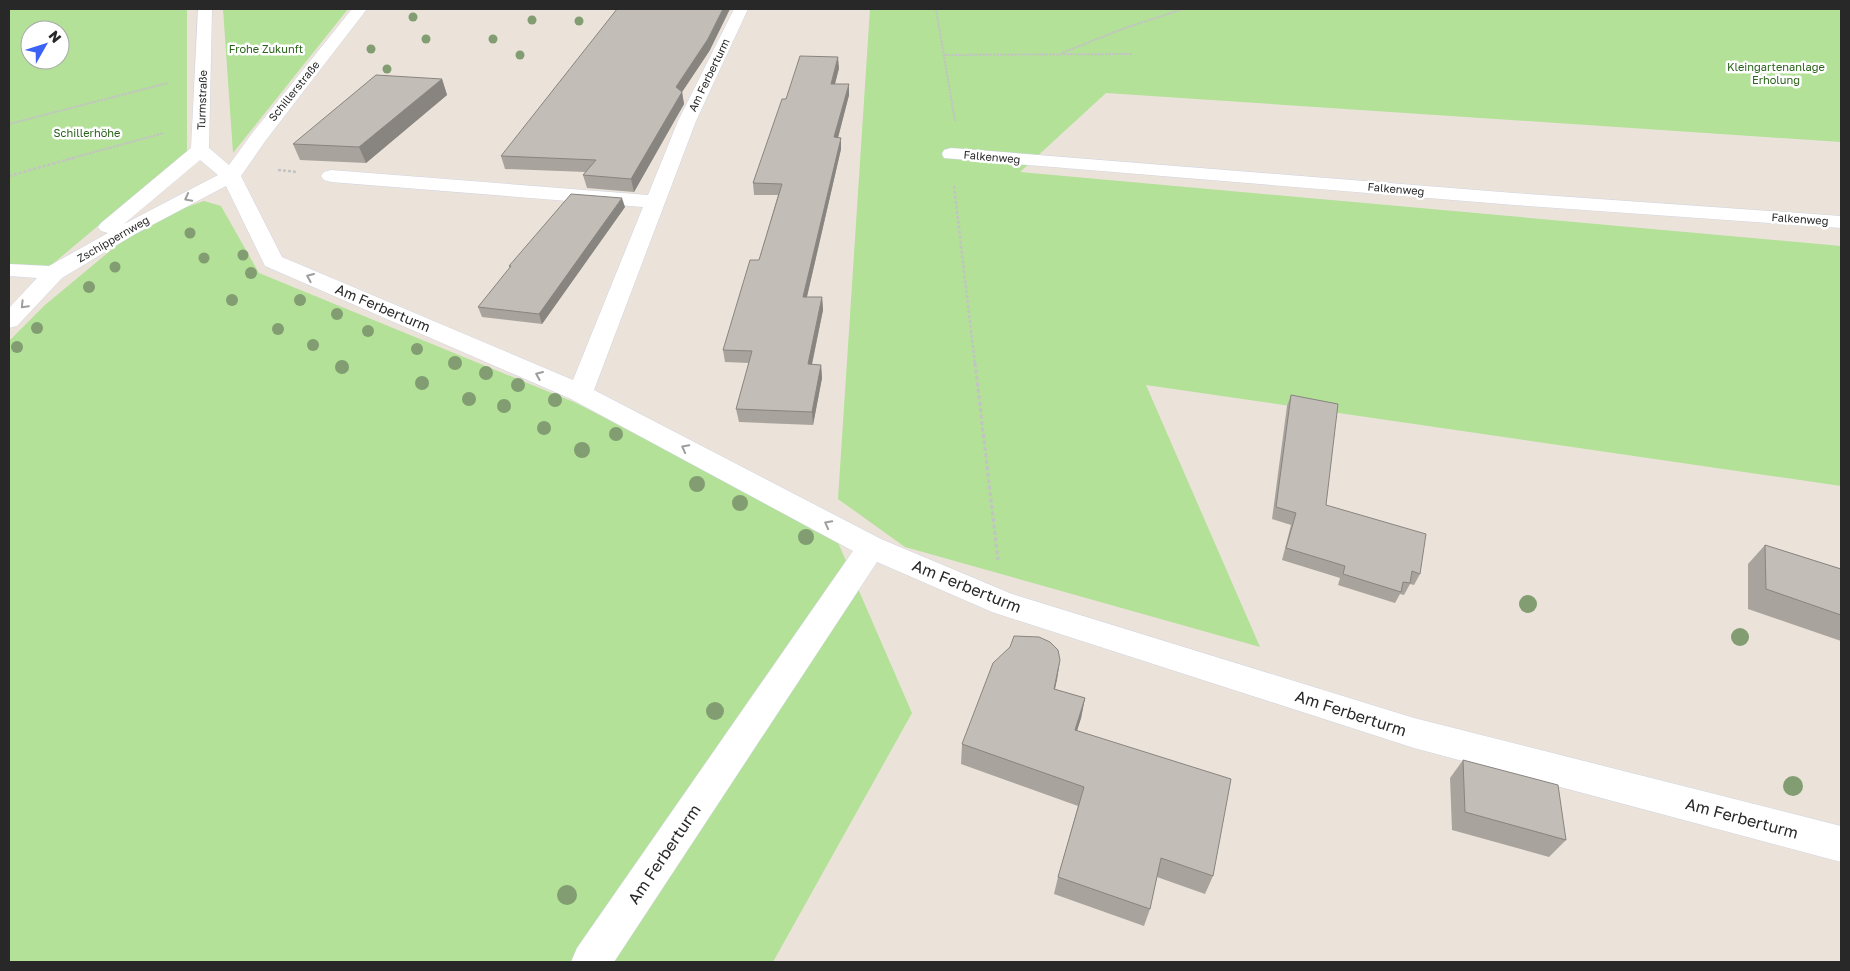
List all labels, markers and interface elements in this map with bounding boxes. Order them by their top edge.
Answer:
north arrow [20,20,70,70]
text: N [46,27,65,46]
street label: Am Ferberturm [685,36,732,113]
park label: Frohe Zukunft [229,42,303,55]
street label: Schillerstraße [265,58,322,123]
park label: Kleingartenanlage Erholung [1727,60,1825,86]
street label: Turmstraße [194,70,209,130]
park label: Schillerhöhe [54,126,120,139]
street label: Falkenweg [963,148,1021,165]
street label: Falkenweg [1367,180,1425,197]
one-way arrow [184,192,193,202]
street label: Falkenweg [1771,210,1829,227]
street label: Zschippernweg [74,213,151,264]
one-way arrow [306,273,314,283]
street label: Am Ferberturm [333,280,433,335]
one-way arrow [21,299,30,308]
one-way arrow [536,371,544,381]
one-way arrow [681,444,690,454]
one-way arrow [825,520,834,530]
street label: Am Ferberturm [910,555,1024,617]
street label: Am Ferberturm [1293,686,1409,740]
street label: Am Ferberturm [1683,793,1801,843]
street label: Am Ferberturm [623,800,705,908]

